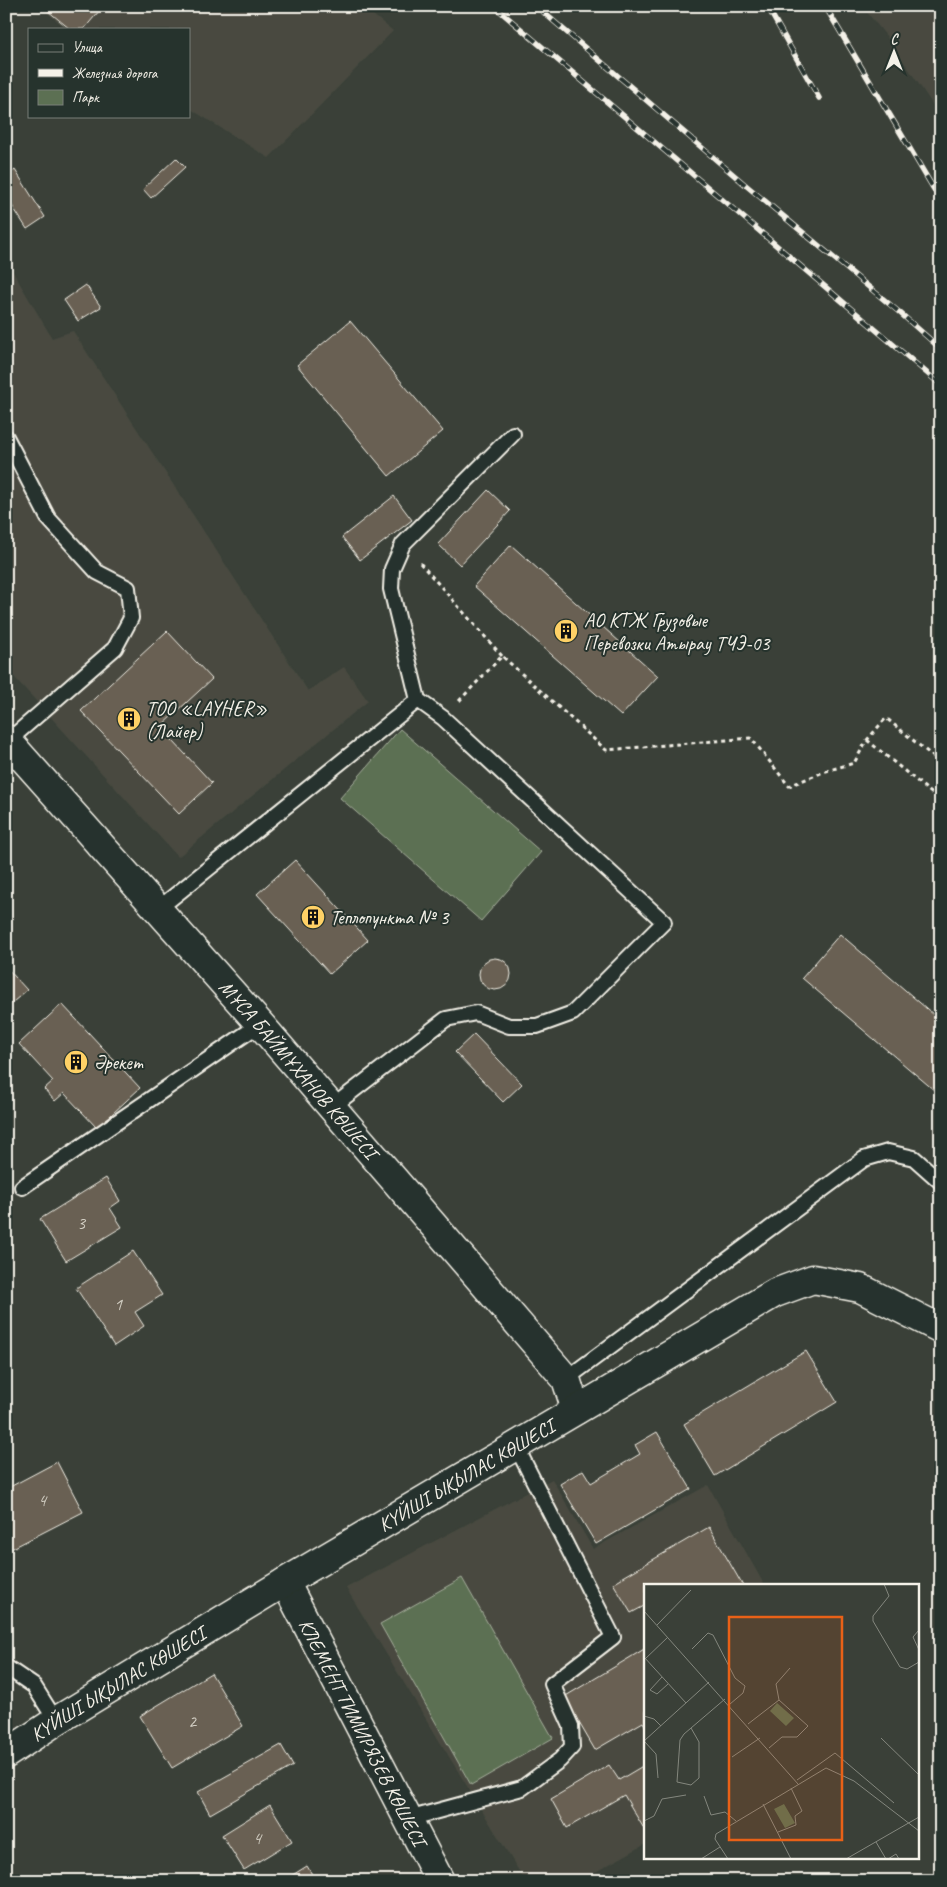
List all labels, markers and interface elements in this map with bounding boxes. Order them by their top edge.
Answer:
legend [28,28,190,118]
north arrow [870,28,920,78]
text: С [891,31,900,48]
text: Улица [72,38,103,57]
text: Железная дорога [72,64,159,83]
text: Парк [72,88,100,107]
place label: АО КТЖ Грузовые Перевозки Атырау ТЧЭ-03 [584,608,771,656]
building icon: АО КТЖ Грузовые Перевозки Атырау ТЧЭ-03 [553,618,579,644]
place label: ТОО «LAYHER» (Лайер) [146,696,267,744]
building icon: ТОО «LAYHER» (Лайер) [116,706,142,732]
building icon: Теплопункта № 3 [300,904,326,930]
place label: Теплопункта № 3 [330,905,450,930]
street label: МҰСА БАЙМҰХАНОВ КӨШЕСІ [214,974,386,1168]
building icon: Әрекет [63,1049,89,1075]
place label: Әрекет [94,1050,144,1075]
house number: 3 [77,1212,87,1234]
house number: 1 [114,1293,123,1315]
street label: КҮЙШІ ЫҚЫЛАС КӨШЕСІ [373,1411,563,1537]
house number: 4 [38,1489,48,1511]
inset map [644,1584,920,1860]
street label: КЛЕМЕНТ ТИМИРЯЗЕВ КӨШЕСІ [294,1614,434,1854]
street label: КҮЙШІ ЫҚЫЛАС КӨШЕСІ [26,1618,214,1747]
house number: 2 [188,1710,198,1732]
house number: 4 [253,1827,263,1849]

